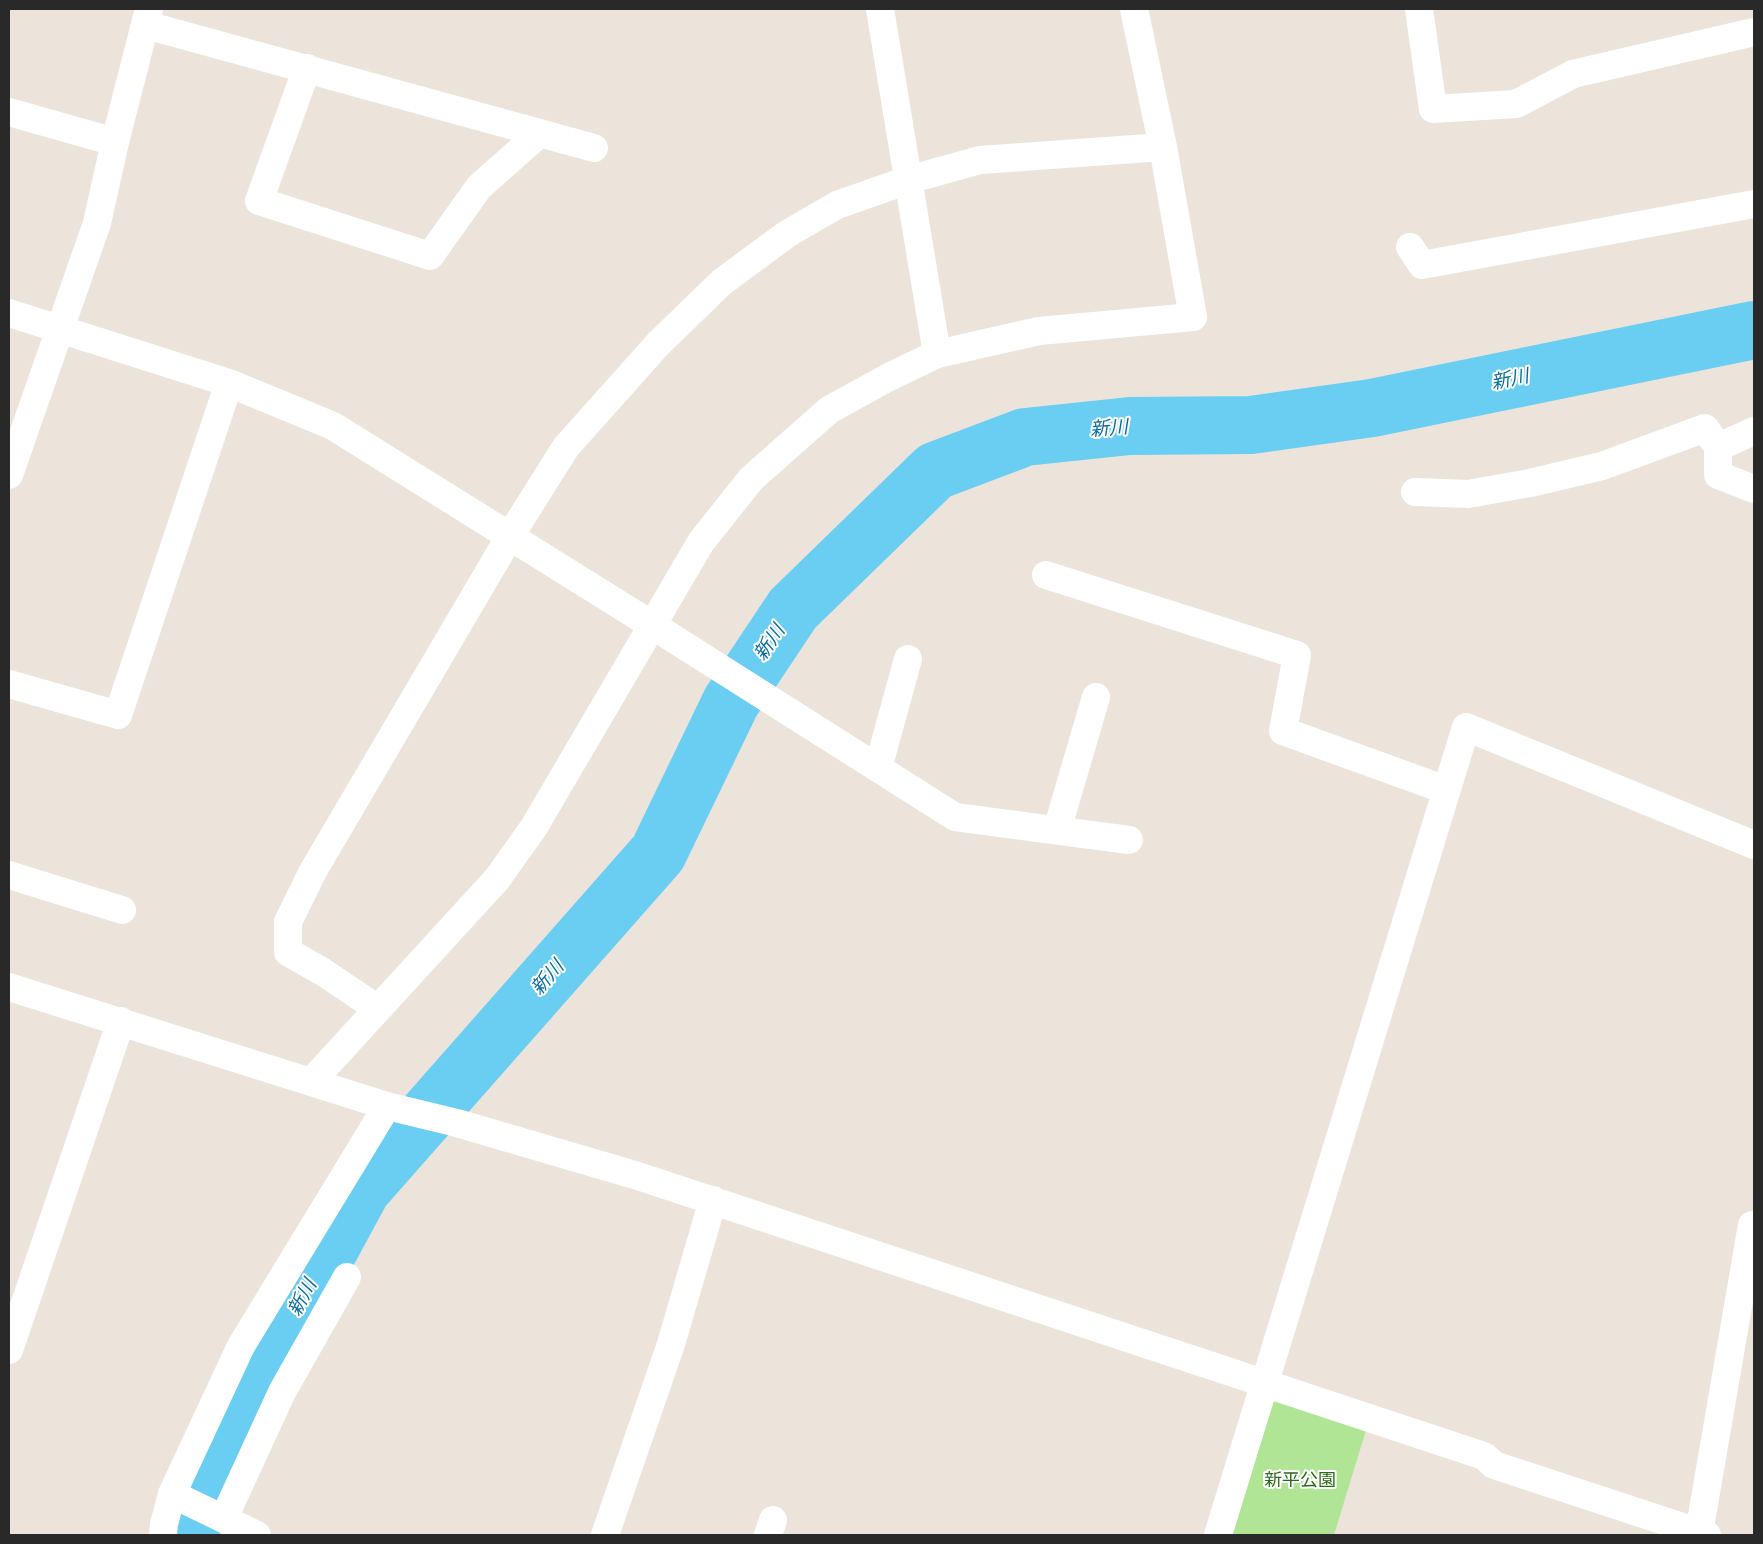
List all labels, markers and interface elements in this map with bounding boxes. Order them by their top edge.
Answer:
water label: 新川 [1489,365,1531,395]
water label: 新川 [1089,416,1129,442]
water label: 新川 [750,621,790,665]
water label: 新川 [527,956,569,1000]
water label: 新川 [284,1276,322,1320]
park label: 新平公園 [1264,1470,1336,1492]

